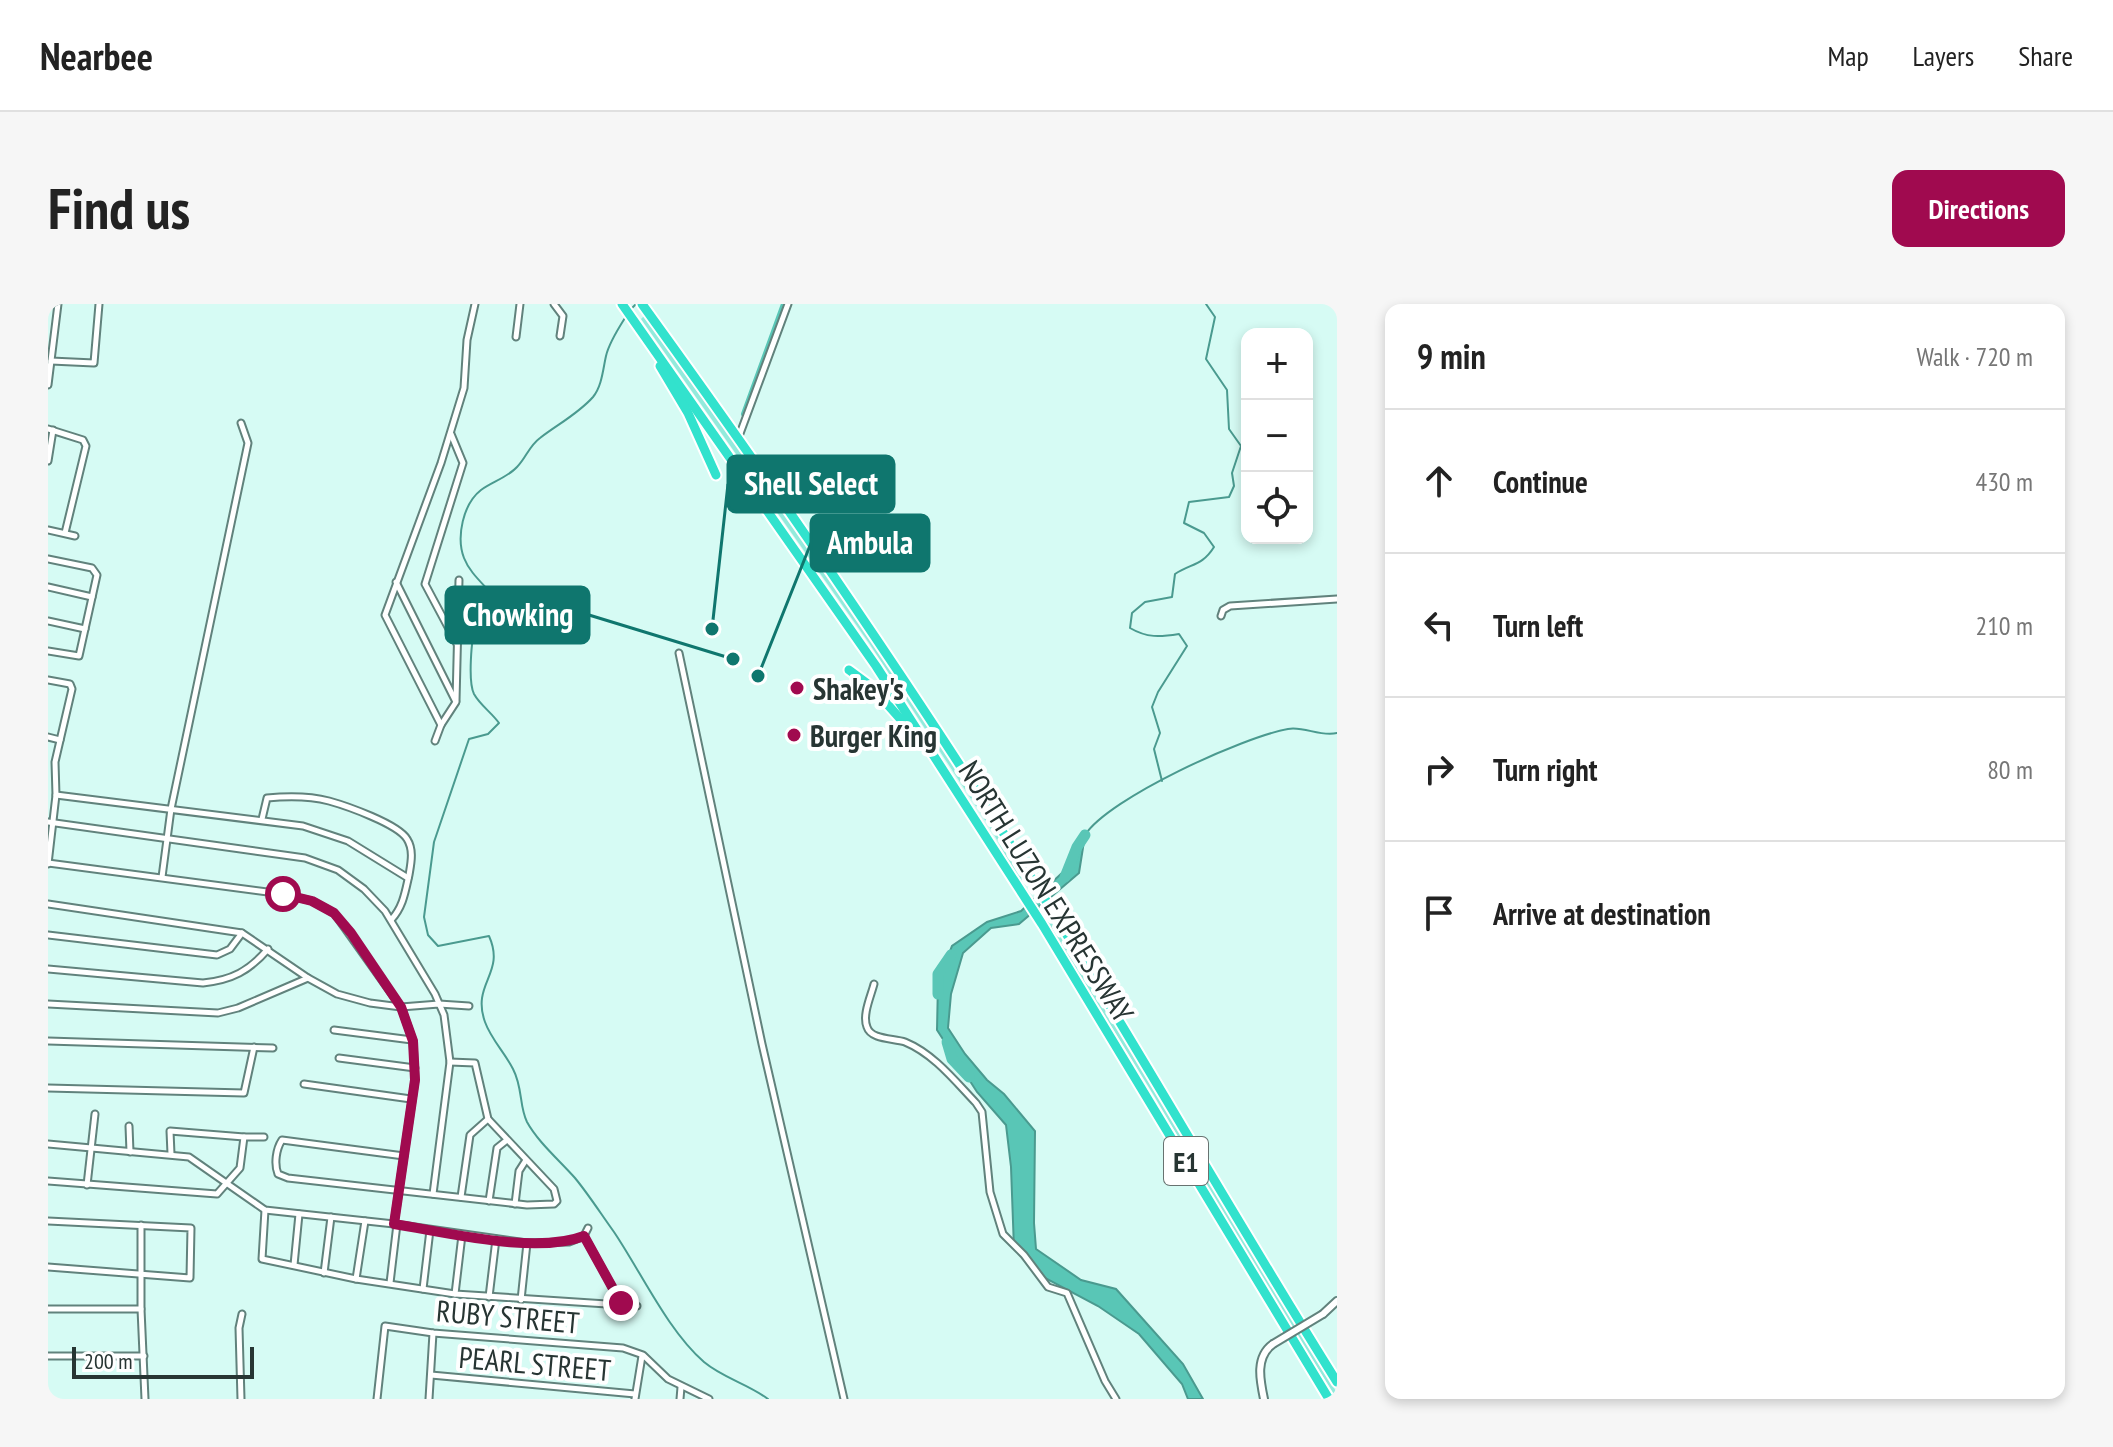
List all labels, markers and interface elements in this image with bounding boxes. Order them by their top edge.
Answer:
text: Nearbee [40,31,153,80]
text: Map [1827,37,1869,74]
text: Layers [1913,37,1974,74]
text: Share [2018,37,2073,74]
button: Directions [1892,170,2065,247]
text: Find us [48,172,190,244]
map controls [1241,328,1313,544]
button: + [1241,328,1313,400]
text: 9 min [1417,334,1486,378]
text: Walk · 720 m [1916,340,2033,373]
button: − [1241,400,1313,472]
callout: Shell Select [728,456,894,512]
icon: ahead [1417,459,1461,503]
text: Shell Select [744,462,879,504]
text: Continue [1493,462,1588,501]
text: 430 m [1975,465,2033,498]
button: locate [1241,472,1313,544]
callout: Ambula [811,515,929,571]
text: Ambula [826,521,913,563]
callout: Chowking [446,587,589,643]
text: Chowking [462,593,574,635]
icon: left [1417,603,1461,647]
text: Turn left [1493,606,1583,645]
text: 210 m [1975,609,2033,642]
place label: Shakey's [813,669,904,708]
marker: Shakey's [788,679,806,697]
place label: Burger King [810,716,937,755]
marker: Burger King [785,726,803,744]
icon: right [1417,747,1461,791]
text: Turn right [1493,750,1597,789]
street label: NORTH LUZON EXPRESSWAY [951,753,1143,1029]
text: 80 m [1987,753,2033,786]
route start [265,876,301,912]
icon: arrive [1417,891,1461,935]
text: Arrive at destination [1493,894,1711,933]
road number: E1 [1164,1137,1208,1185]
route end [603,1285,639,1321]
street label: RUBY STREET [435,1290,581,1342]
street label: PEARL STREET [457,1337,613,1389]
scale bar [72,1343,254,1379]
text: 200 m [84,1347,133,1375]

